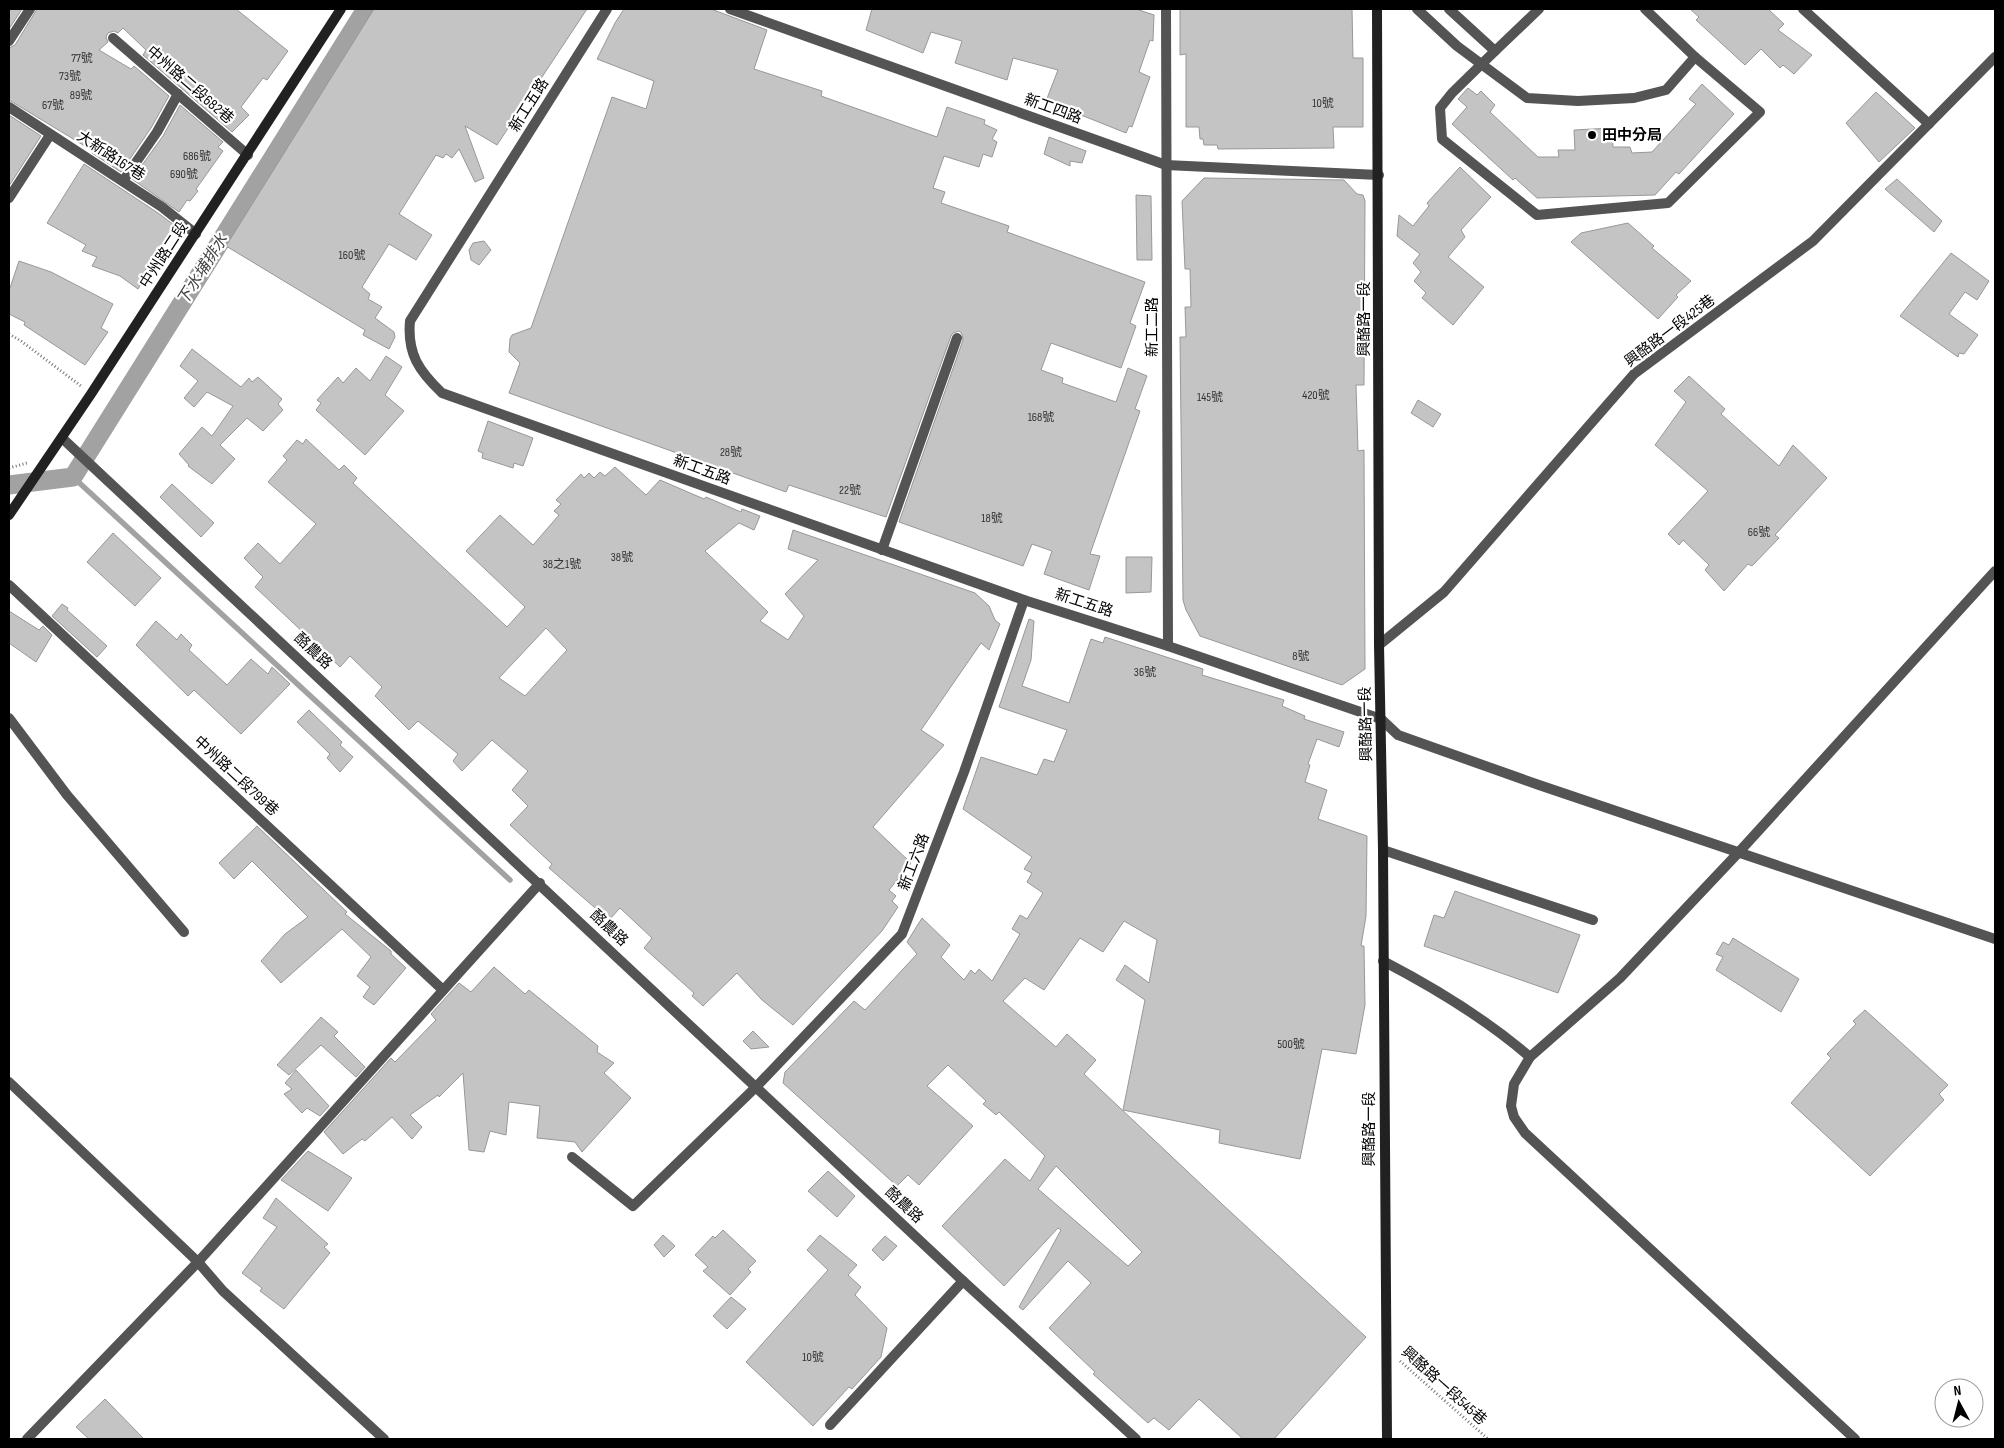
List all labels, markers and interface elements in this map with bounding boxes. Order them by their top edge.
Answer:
street label: 中州路二段682巷 [142,42,238,128]
house number: 77號 [71,51,93,66]
house number: 73號 [59,69,81,84]
street label: 新工五路 [505,75,553,135]
house number: 89號 [70,88,92,103]
street label: 新工四路 [1022,90,1084,128]
house number: 10號 [1312,96,1334,111]
house number: 67號 [42,98,64,113]
place label: 田中分局 [1602,126,1662,145]
street label: 大新路167巷 [73,127,149,185]
marker: 田中分局 [1586,129,1598,141]
house number: 686號 [183,149,211,164]
house number: 690號 [170,167,198,182]
street label: 中州路二段 [136,218,192,292]
water label: 下水埔排水 [174,230,233,309]
house number: 160號 [339,248,365,263]
street label: 興酪路一段 [1355,281,1374,357]
street label: 興酪路一段425巷 [1621,291,1719,371]
street label: 新工二路 [1143,297,1162,357]
house number: 420號 [1302,388,1330,403]
house number: 145號 [1197,390,1223,405]
house number: 168號 [1028,410,1054,425]
house number: 28號 [720,445,742,460]
street label: 新工五路 [671,451,733,489]
house number: 22號 [839,483,861,498]
house number: 18號 [981,511,1003,526]
house number: 66號 [1748,525,1770,540]
house number: 38號 [611,550,633,565]
house number: 38之1號 [543,557,581,572]
street label: 新工五路 [1053,585,1115,621]
street label: 酪農路 [290,629,336,673]
house number: 8號 [1292,649,1310,664]
house number: 36號 [1134,665,1156,680]
street label: 興酪路一段 [1356,686,1376,762]
street label: 中州路二段799巷 [190,732,282,820]
street label: 新工六路 [894,831,934,893]
street label: 酪農路 [586,906,632,950]
house number: 500號 [1277,1037,1305,1052]
street label: 興酪路一段 [1360,1091,1379,1167]
street label: 酪農路 [881,1183,927,1227]
street label: 興酪路一段545巷 [1397,1343,1491,1429]
house number: 10號 [802,1350,824,1365]
north arrow [1934,1378,1984,1428]
text: N [1953,1382,1962,1399]

